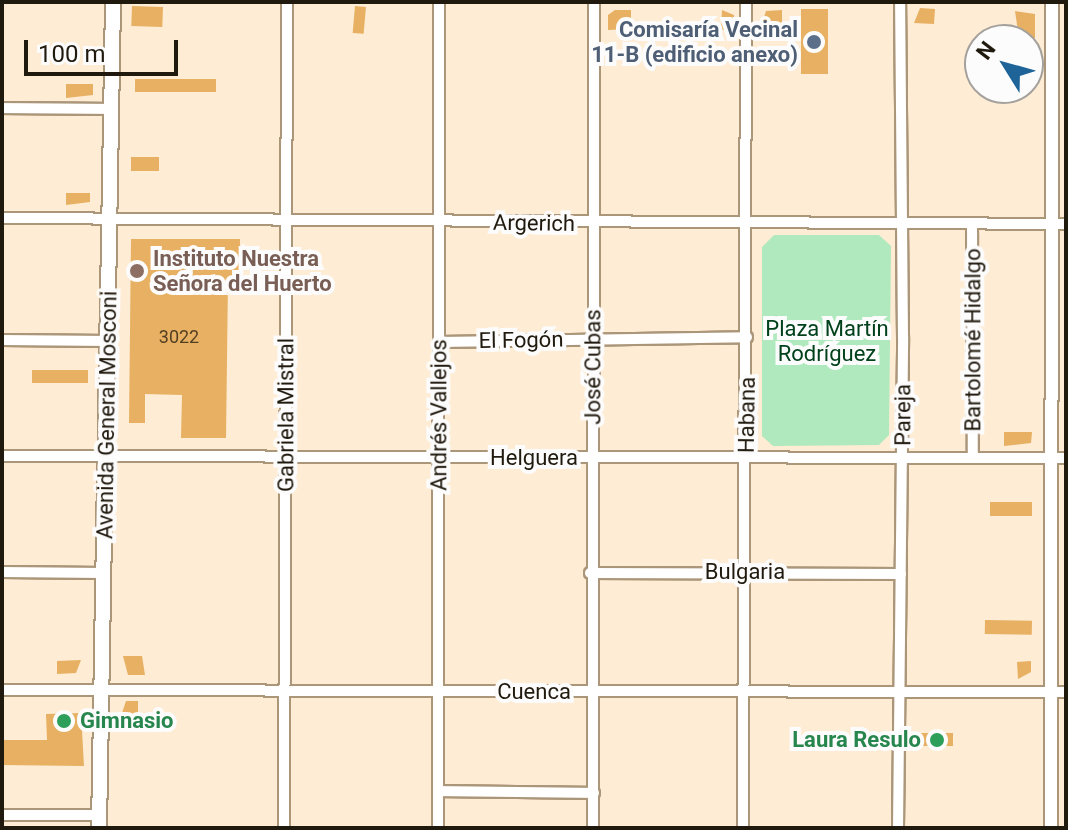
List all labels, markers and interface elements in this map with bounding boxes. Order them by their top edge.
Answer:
place label: Comisaría Vecinal 11-B (edificio anexo) [591,16,798,68]
scale bar [28,24,182,74]
north arrow [964,24,1044,104]
marker: Comisaría Vecinal 11-B (edificio anexo) [805,33,823,51]
text: N [971,37,1001,64]
text: 100 m [38,40,105,68]
street label: Argerich [493,209,575,237]
place label: Instituto Nuestra Señora del Huerto [153,245,332,296]
street label: Bartolomé Hidalgo [960,248,986,432]
marker: Instituto Nuestra Señora del Huerto [128,262,146,280]
street label: Avenida General Mosconi [92,291,122,539]
street label: José Cubas [580,309,606,425]
park label: Plaza Martín Rodríguez [765,315,889,366]
house number: 3022 [159,326,199,348]
street label: El Fogón [478,326,564,354]
street label: Gabriela Mistral [273,338,299,492]
street label: Andrés Vallejos [426,339,452,491]
street label: Habana [733,377,761,453]
street label: Pareja [890,384,916,446]
street label: Helguera [490,445,578,471]
street label: Bulgaria [705,559,785,585]
street label: Cuenca [497,679,571,705]
place label: Gimnasio [80,708,174,734]
marker: Gimnasio [55,712,73,730]
place label: Laura Resulo [792,727,921,753]
marker: Laura Resulo [928,731,946,749]

